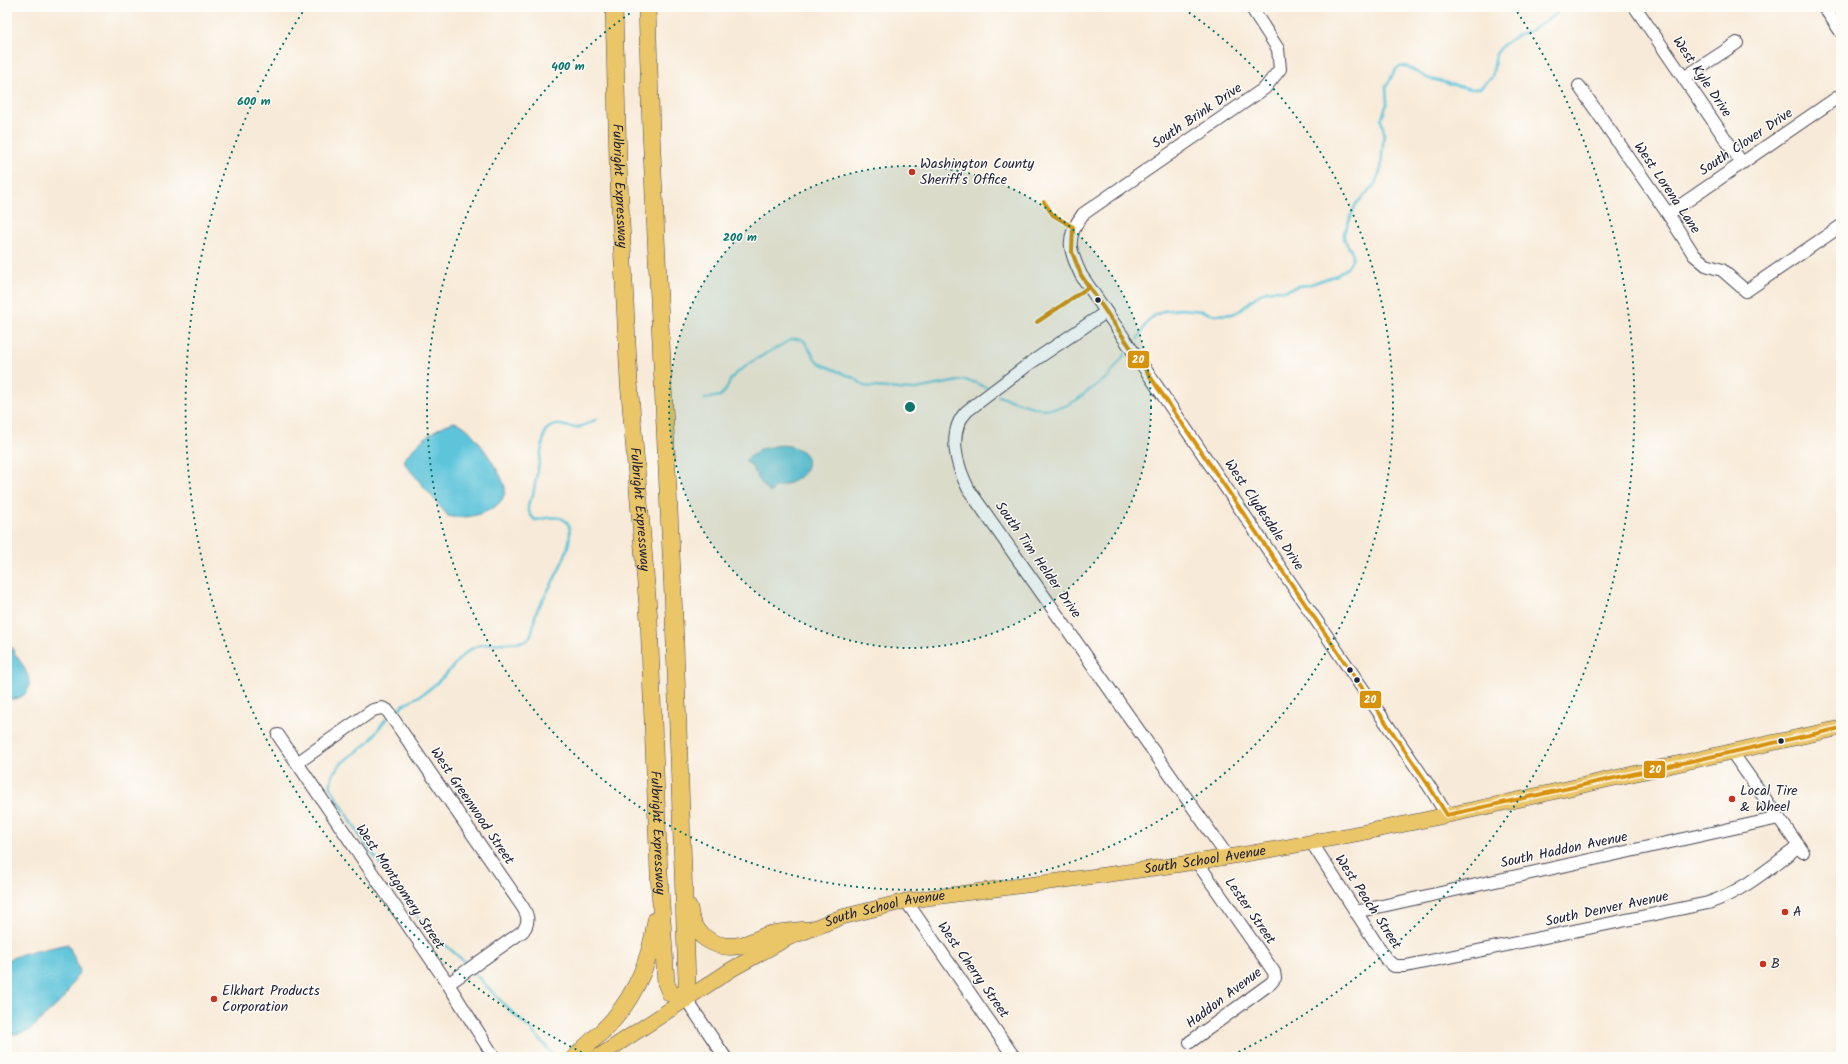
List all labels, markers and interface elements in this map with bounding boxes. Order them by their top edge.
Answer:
street label: West Kyle Drive [1667,32,1738,123]
text: 400 m [551,57,585,76]
street label: South Brink Drive [1147,77,1247,154]
text: 600 m [237,92,271,111]
street label: South Clover Drive [1695,102,1798,182]
street label: Fulbright Expressway [606,123,633,249]
street label: West Lorena Lane [1628,138,1706,239]
place label: Washington County Sheriff's Office [920,153,1035,191]
marker: Washington County Sheriff's Office [907,167,917,177]
text: 200 m [723,228,757,247]
unlabelled marker [1093,295,1103,305]
line badge: 20 [1127,350,1150,369]
text: 20 [1132,351,1144,369]
centre of rings [903,400,917,414]
street label: Fulbright Expressway [624,446,656,573]
street label: West Clydesdale Drive [1219,455,1310,576]
street label: South Tim Helder Drive [989,497,1087,624]
unlabelled marker [1345,665,1355,675]
unlabelled marker [1352,675,1362,685]
line badge: 20 [1359,690,1382,709]
text: 20 [1364,691,1376,709]
unlabelled marker [1776,736,1786,746]
street label: West Greenwood Street [424,743,520,870]
line badge: 20 [1643,760,1666,779]
text: 20 [1649,761,1661,779]
street label: Fulbright Expressway [644,770,671,896]
place label: Local Tire & Wheel [1740,780,1798,818]
marker: Local Tire & Wheel [1727,794,1737,804]
street label: West Montgomery Street [350,820,451,955]
street label: South Haddon Avenue [1498,826,1630,874]
street label: South School Avenue [1143,840,1268,880]
street label: West Peach Street [1329,850,1407,954]
street label: Lester Street [1219,873,1282,949]
street label: South School Avenue [821,885,947,934]
street label: South Denver Avenue [1543,885,1671,933]
place label: A [1793,901,1802,923]
marker: A [1780,907,1790,917]
street label: West Cherry Street [931,917,1015,1023]
place label: B [1771,953,1780,975]
marker: B [1758,959,1768,969]
street label: Haddon Avenue [1181,962,1267,1034]
place label: Elkhart Products Corporation [222,980,320,1018]
marker: Elkhart Products Corporation [209,994,219,1004]

